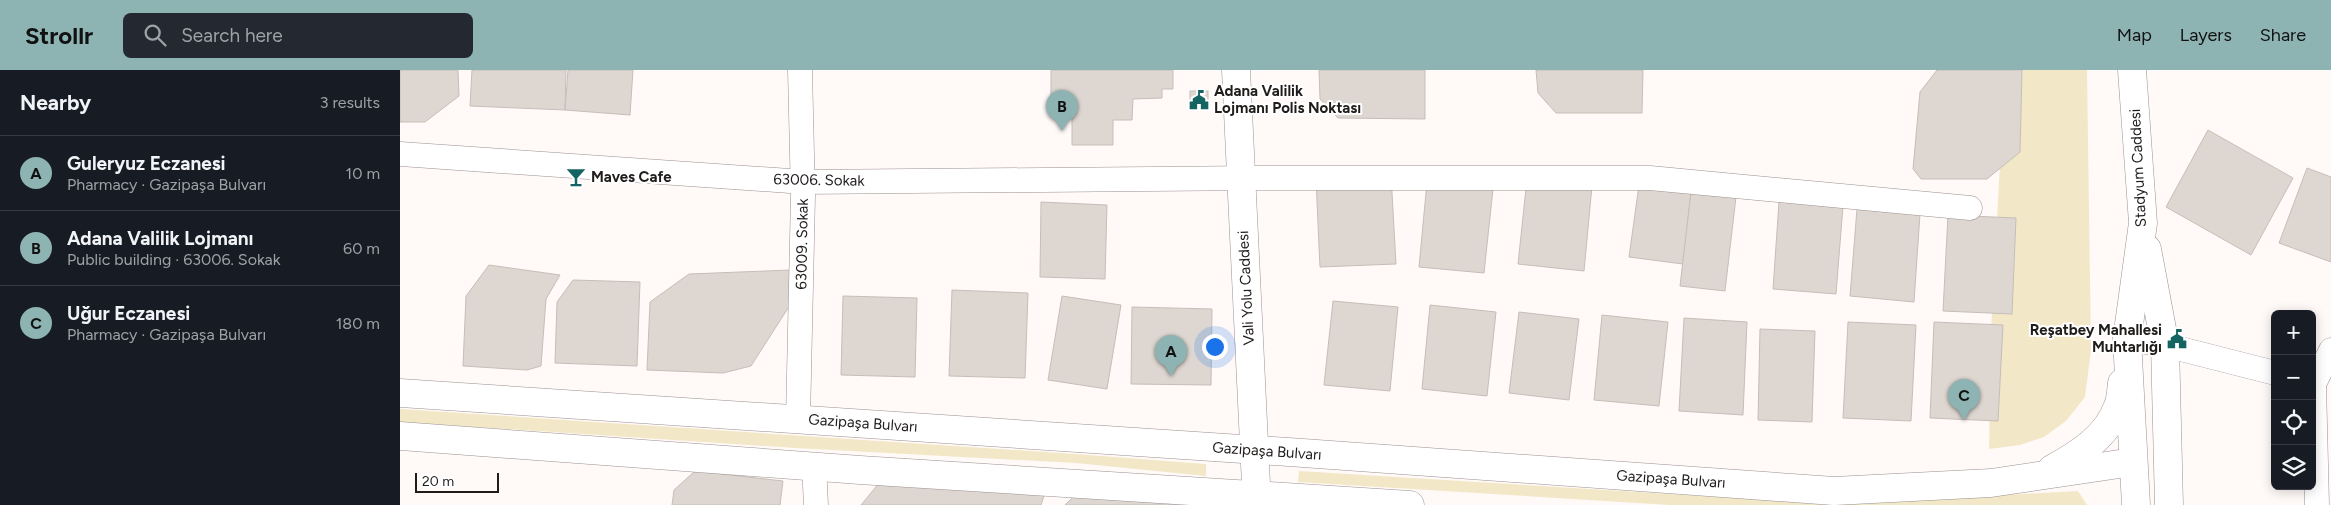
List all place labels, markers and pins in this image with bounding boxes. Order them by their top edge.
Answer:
place label: Adana Valilik Lojmanı Polis Noktası [1214,82,1361,117]
public building icon: Adana Valilik Lojmanı Polis Noktası [1188,89,1210,111]
pin: B [1046,90,1078,131]
bar icon: Maves Cafe [565,166,587,188]
place label: Maves Cafe [591,168,672,186]
place label: Reşatbey Mahallesi Muhtarlığı [2030,321,2162,356]
public building icon: Reşatbey Mahallesi Muhtarlığı [2166,328,2188,350]
pin: A [1155,335,1187,376]
pin: C [1948,379,1980,420]

